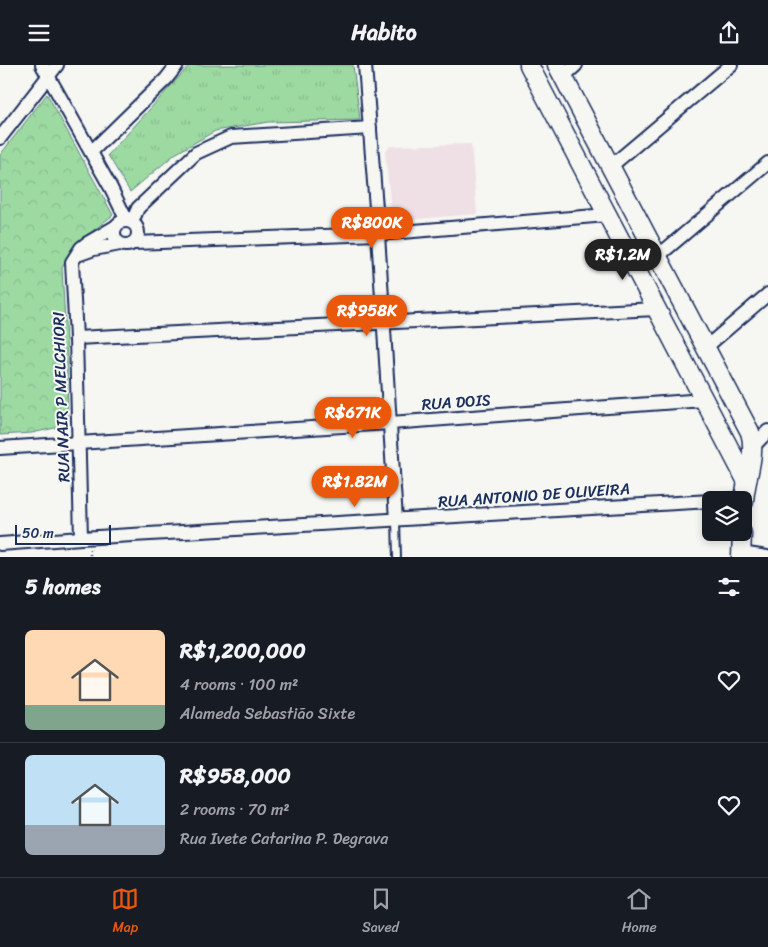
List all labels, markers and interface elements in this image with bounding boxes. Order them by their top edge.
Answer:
text: Habito [351,13,417,52]
icon: menu [25,19,53,47]
icon: share [715,19,743,47]
pin: R$800K [331,207,413,249]
text: R$800K [342,208,402,237]
pin: R$1.2M [582,239,664,281]
text: R$1.2M [595,240,651,269]
pin: R$958K [326,295,408,337]
text: R$958K [337,296,397,325]
street label: RUA NAIR P MELCHIORI [44,311,78,483]
street label: RUA DOIS [421,385,492,419]
pin: R$671K [312,397,394,439]
text: R$671K [325,398,381,427]
pin: R$1.82M [309,465,401,508]
text: R$1.82M [323,467,387,496]
street label: RUA ANTONIO DE OLIVEIRA [437,474,631,516]
map controls [702,491,752,541]
button: layers [702,491,752,541]
text: 50 m [22,521,54,546]
scale bar [15,522,111,545]
text: 5 homes [25,568,101,606]
icon: filters [715,573,743,601]
text: R$1,200,000 [180,632,306,670]
icon: home [65,650,125,710]
icon: heart [715,666,743,694]
text: 4 rooms · 100 m² [180,670,298,699]
text: Alameda Sebastião Sixte [180,699,355,728]
text: R$958,000 [180,757,291,795]
icon: home [65,775,125,835]
icon: heart [715,791,743,819]
text: 2 rooms · 70 m² [180,795,290,824]
text: Rua Ivete Catarina P. Degrava [180,824,388,853]
tab: Map [111,885,139,940]
tab: Saved [362,885,399,940]
tab: Home [622,885,657,940]

